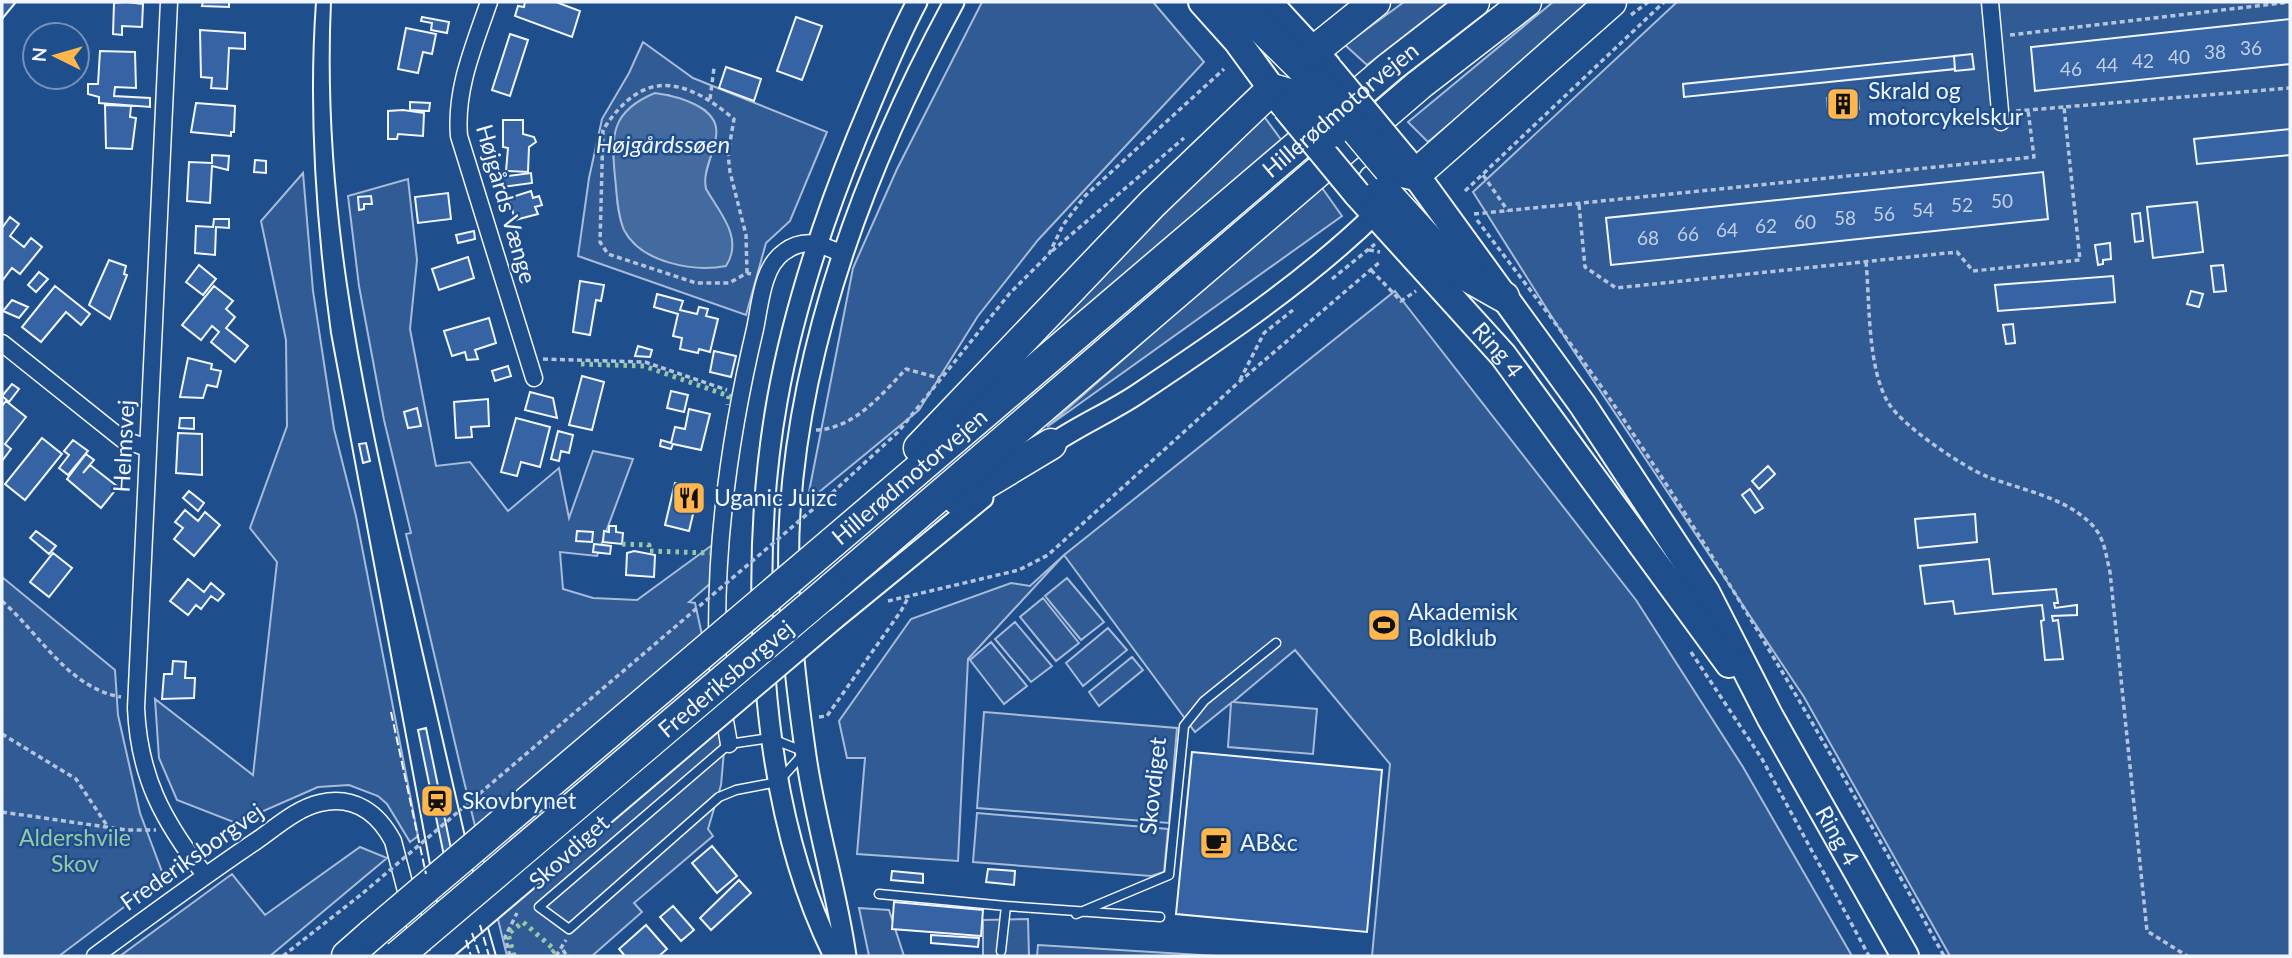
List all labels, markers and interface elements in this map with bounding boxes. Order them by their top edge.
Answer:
north arrow [21,21,91,91]
street label: Hillerødmotorvejen [1256,35,1423,183]
house number: 36 [2240,36,2262,59]
house number: 38 [2204,40,2226,63]
house number: 40 [2168,45,2190,68]
text: N [26,46,51,63]
house number: 42 [2132,49,2154,72]
house number: 44 [2096,53,2118,76]
house number: 46 [2060,57,2082,80]
place label: Skrald og motorcykelskur [1868,76,2024,130]
building icon: Skrald og motorcykelskur [1824,85,1862,123]
street label: Højgårds Vænge [471,121,543,286]
water label: Højgårdssøen [596,129,730,158]
house number: 50 [1991,189,2013,212]
house number: 52 [1951,193,1973,216]
house number: 54 [1912,198,1934,221]
house number: 56 [1873,202,1895,225]
house number: 58 [1834,206,1856,229]
house number: 60 [1794,210,1816,233]
house number: 62 [1755,214,1777,237]
house number: 64 [1716,218,1738,241]
house number: 66 [1677,222,1699,245]
house number: 68 [1637,226,1659,249]
street label: Ring 4 [1467,316,1530,383]
street label: Helmsvej [107,399,139,493]
street label: Hillerødmotorvejen [826,402,992,550]
restaurant icon: Uganic Juizc [670,479,708,517]
place label: Uganic Juizc [714,483,837,511]
place label: Akademisk Boldklub [1408,597,1518,651]
sports icon: Akademisk Boldklub [1365,606,1403,644]
street label: Frederiksborgvej [652,614,799,743]
street label: Skovdiget [1133,735,1171,836]
station icon: Skovbrynet [418,782,456,820]
place label: Skovbrynet [462,786,577,814]
street label: Frederiksborgvej [115,797,268,916]
street label: Ring 4 [1810,801,1866,870]
street label: Skovdiget [523,808,615,894]
park label: Aldershvile Skov [19,823,131,877]
cafe icon: AB&c [1197,824,1235,862]
place label: AB&c [1240,828,1298,856]

